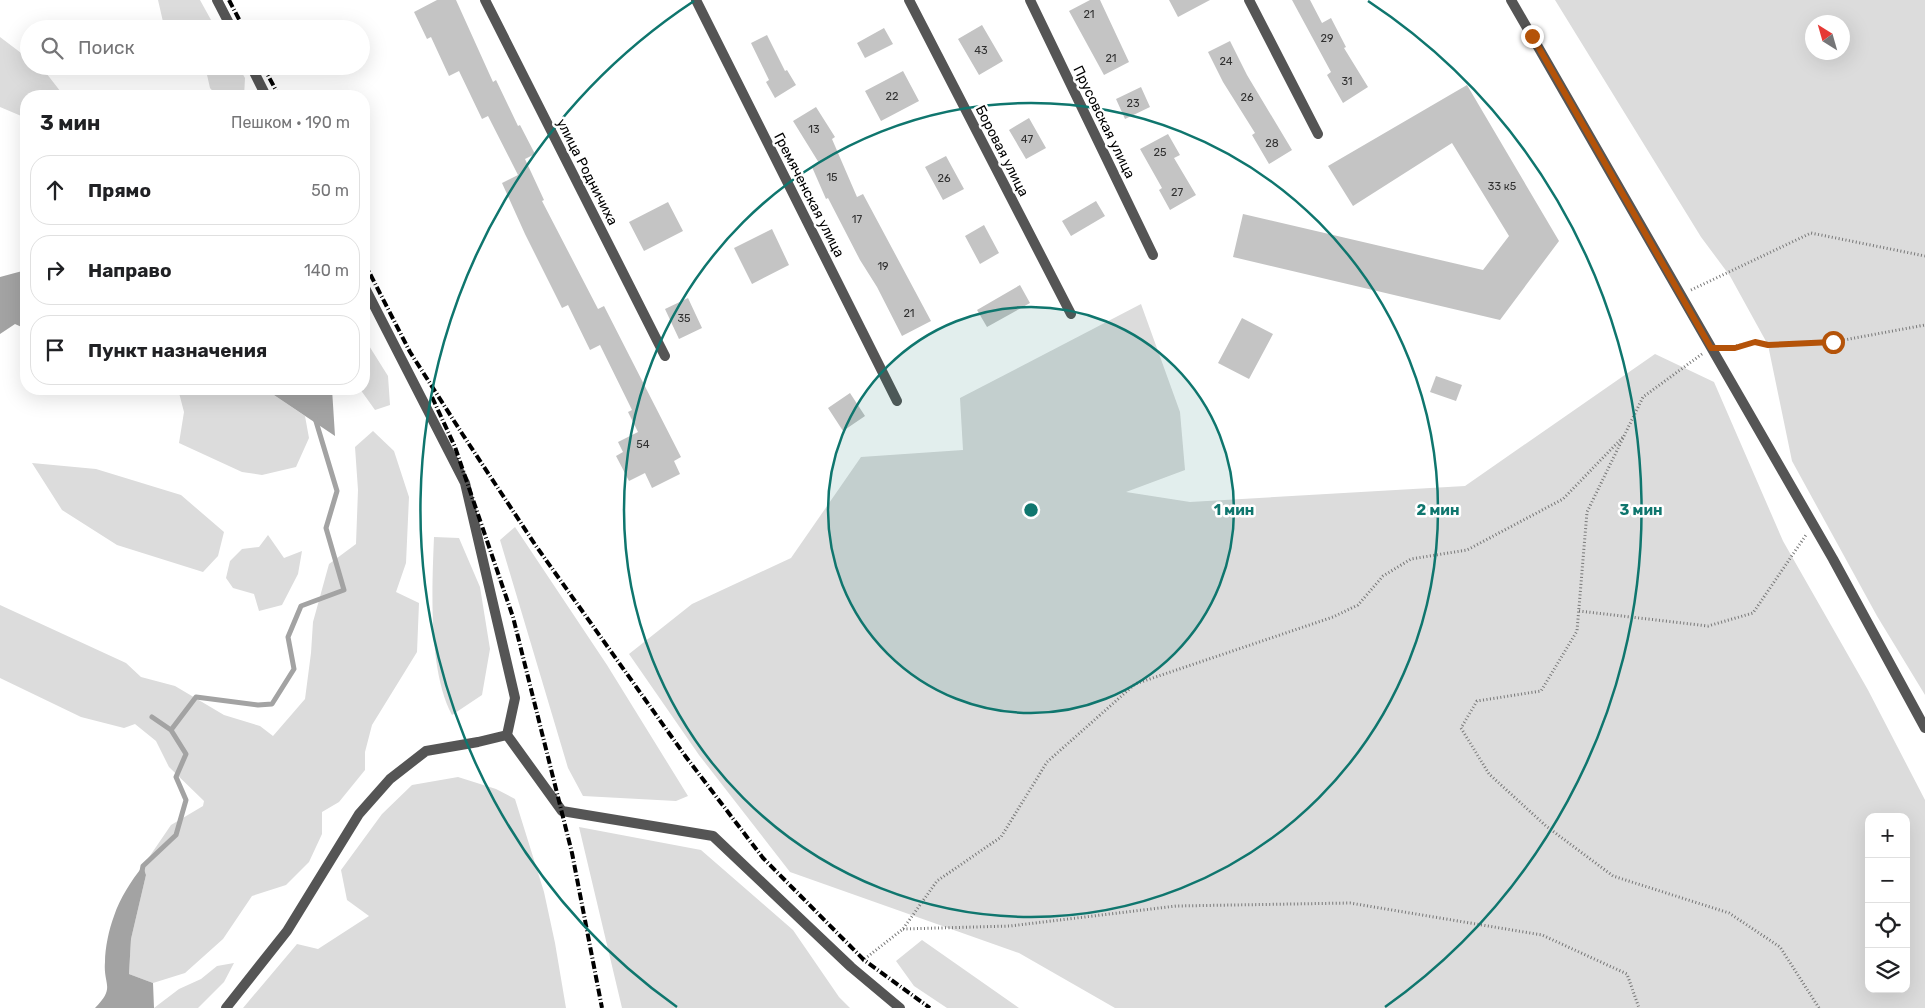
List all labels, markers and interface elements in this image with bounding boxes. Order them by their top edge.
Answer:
house number: 21 [1083,8,1095,21]
north arrow [1805,15,1850,60]
search box [20,20,370,75]
route end [1521,25,1544,48]
house number: 29 [1321,32,1333,45]
icon: search [38,34,66,62]
text: Поиск [78,36,135,59]
house number: 43 [974,44,988,57]
house number: 21 [1105,52,1117,65]
house number: 24 [1219,55,1233,68]
street label: Прусовская улица [1069,63,1139,181]
house number: 31 [1341,75,1353,88]
house number: 22 [886,90,898,103]
house number: 26 [1240,91,1254,104]
house number: 23 [1126,97,1140,110]
street label: Боровая улица [972,102,1032,200]
text: 3 мин [40,110,100,135]
text: Пешком · 190 m [231,113,350,132]
street label: улица Родничиха [553,116,621,228]
house number: 13 [808,123,820,136]
street label: Гремяченская улица [770,130,848,260]
house number: 47 [1021,133,1033,146]
house number: 28 [1265,137,1279,150]
house number: 25 [1154,146,1167,159]
house number: 15 [826,171,838,184]
house number: 26 [937,172,951,185]
icon: ahead [41,176,69,204]
text: Прямо [88,179,151,202]
house number: 33 к5 [1488,180,1517,193]
text: 50 m [311,181,349,200]
house number: 27 [1171,186,1183,199]
house number: 17 [852,213,863,226]
icon: right [41,256,69,284]
text: Направо [88,259,172,282]
house number: 19 [877,260,889,273]
text: 140 m [304,261,349,280]
house number: 21 [903,307,915,320]
house number: 35 [677,312,691,325]
route start [1822,331,1845,354]
icon: arrive [41,336,69,364]
text: Пункт назначения [88,339,267,362]
house number: 54 [636,438,650,451]
centre of rings [1022,501,1040,519]
text: 1 мин [1214,501,1254,519]
text: 2 мин [1417,501,1459,519]
text: 3 мин [1619,501,1663,519]
map controls [1865,813,1910,993]
button: + [1865,813,1910,858]
button: − [1865,858,1910,903]
button: locate [1865,903,1910,948]
button: layers [1865,948,1910,993]

